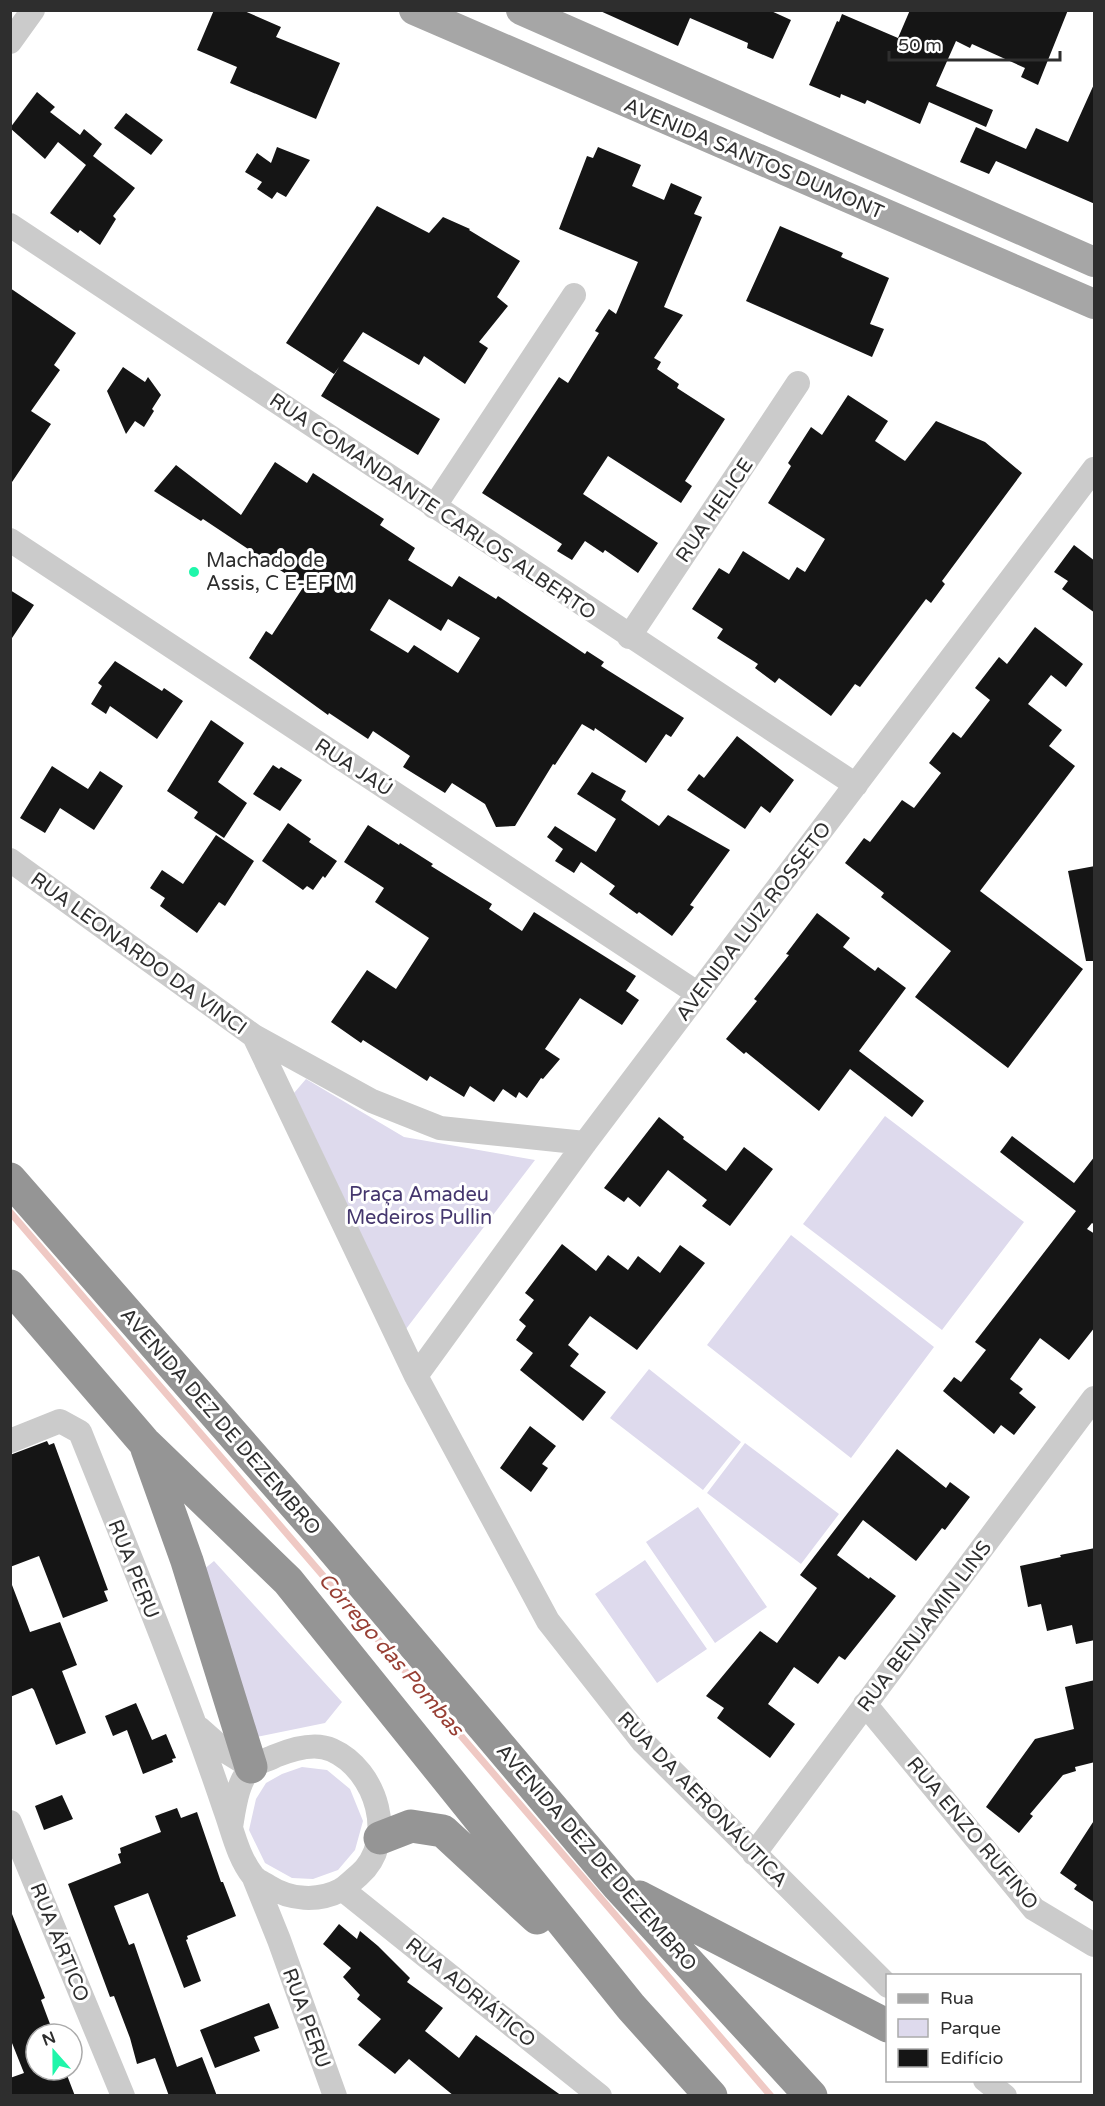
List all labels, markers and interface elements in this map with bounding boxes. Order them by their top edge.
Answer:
scale bar [889,24,1060,62]
text: 50 m [898,34,942,56]
street label: AVENIDA SANTOS DUMONT [620,93,887,225]
street label: RUA COMANDANTE CARLOS ALBERTO [265,388,600,625]
street label: RUA HELICE [671,454,759,567]
place label: Machado de Assis, C E-EF M [206,549,355,596]
marker: Machado de Assis, C E-EF M [187,565,201,579]
street label: RUA JAÚ [310,733,397,802]
street label: AVENIDA LUIZ ROSSETO [671,817,837,1026]
street label: RUA LEONARDO DA VINCI [26,867,251,1040]
park label: Praça Amadeu Medeiros Pullin [346,1183,492,1230]
street label: AVENIDA DEZ DE DEZEMBRO [115,1303,325,1540]
street label: RUA PERU [102,1516,164,1622]
street label: RUA BENJAMIN LINS [853,1536,997,1717]
water label: Córrego das Pombas [313,1568,469,1742]
street label: RUA DA AERONÁUTICA [612,1706,793,1892]
street label: AVENIDA DEZ DE DEZEMBRO [491,1739,701,1976]
street label: RUA ENZO RUFINO [901,1753,1043,1915]
street label: RUA ÁRTICO [24,1879,95,2005]
street label: RUA ADRIÁTICO [401,1932,541,2053]
street label: RUA PERU [277,1965,335,2072]
legend [886,1974,1081,2082]
text: Rua [940,1987,974,2009]
text: Parque [940,2017,1001,2039]
north arrow [24,2022,84,2082]
text: N [39,2027,59,2051]
text: Edifício [940,2047,1004,2069]

